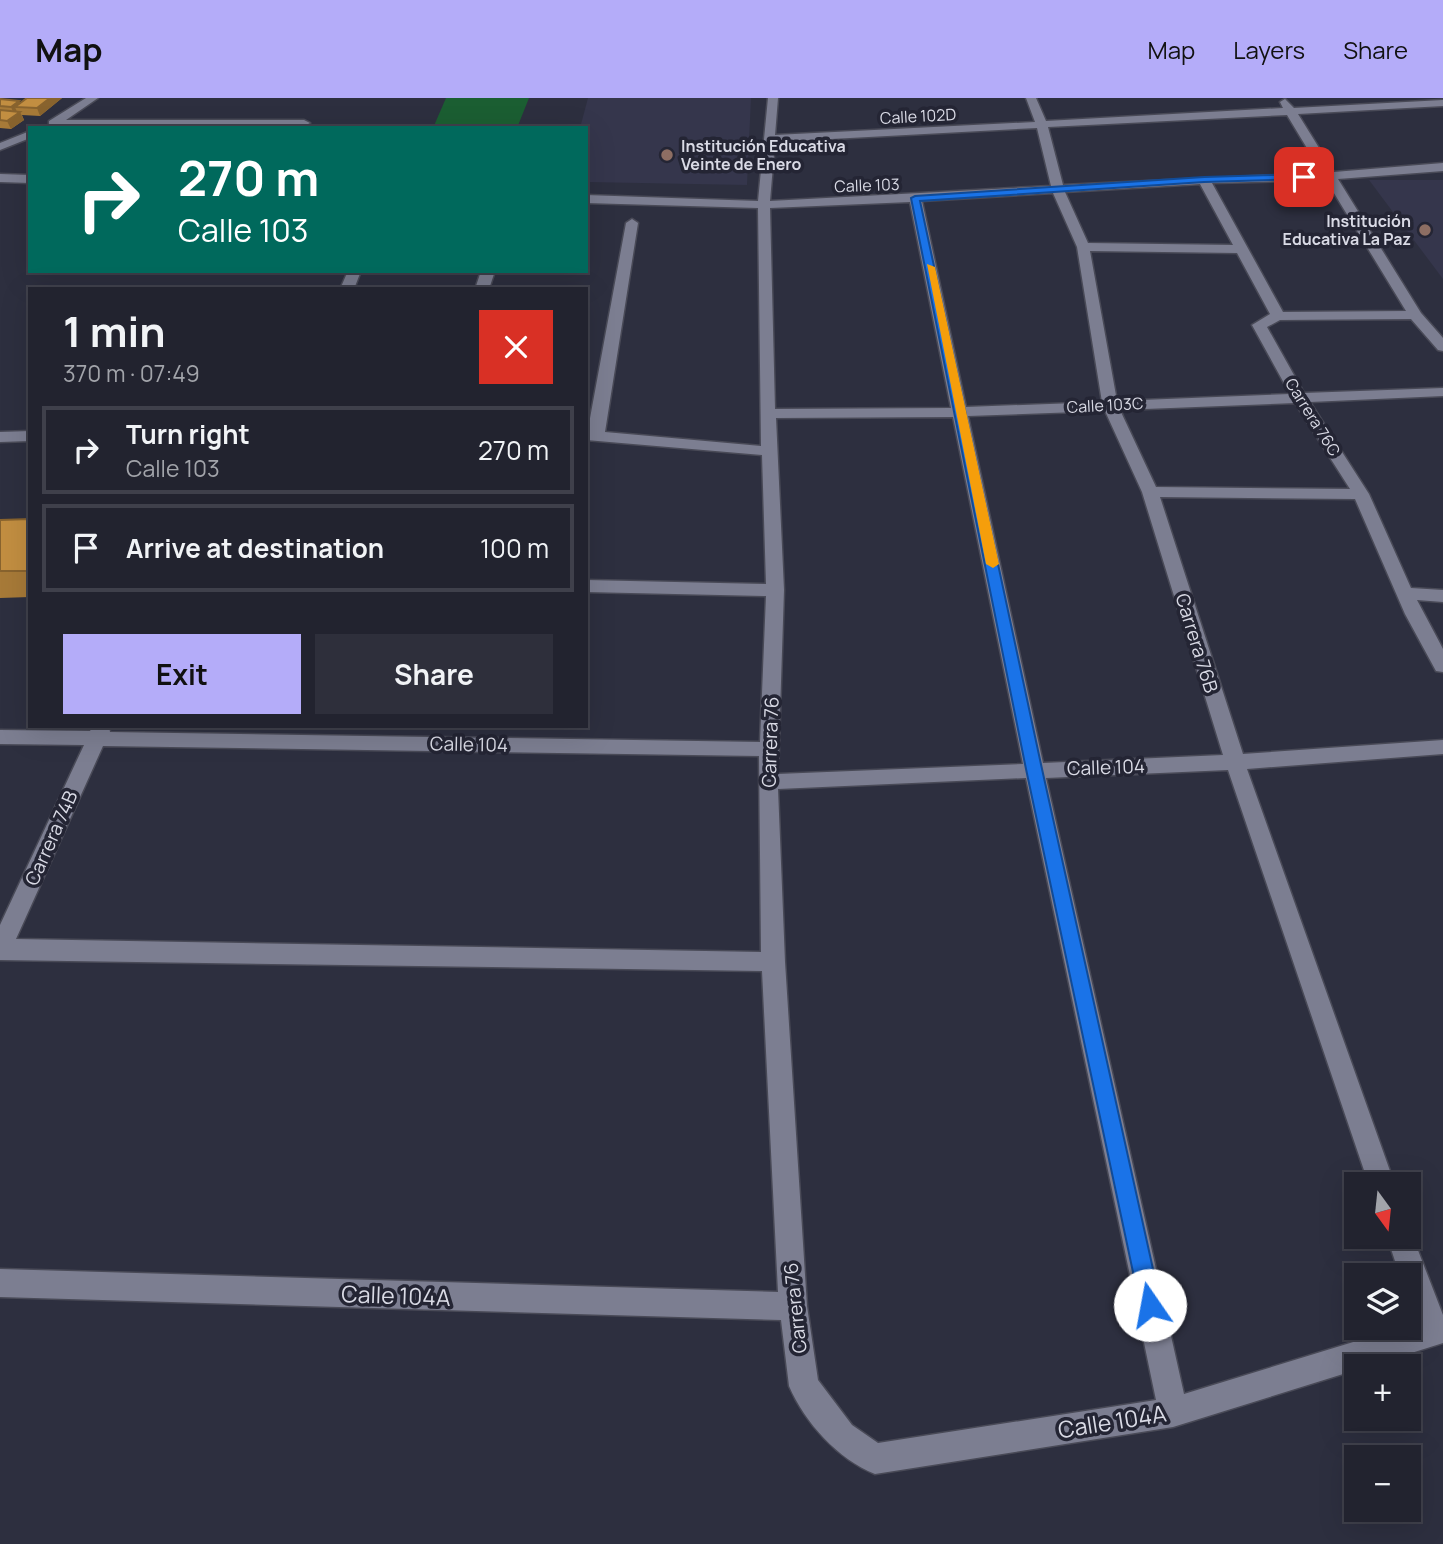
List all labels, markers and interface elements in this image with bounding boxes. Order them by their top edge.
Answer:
text: Map [35,27,103,72]
text: Map [1148,33,1195,66]
text: Layers [1233,33,1305,66]
text: Share [1343,33,1408,66]
street label: Calle 102D [879,103,957,129]
place label: Institución Educativa Veinte de Enero [681,135,846,175]
text: 270 m [178,144,319,211]
marker: Institución Educativa Veinte de Enero [659,147,675,163]
pin [1274,147,1334,207]
icon: right [63,154,154,245]
icon: arrive [1285,158,1323,196]
street label: Calle 103 [834,173,900,197]
text: Calle 103 [178,208,308,252]
place label: Institución Educativa La Paz [1283,210,1411,250]
marker: Institución Educativa La Paz [1417,222,1433,238]
text: 1 min [63,302,166,360]
button: close [479,310,553,384]
text: 370 m · 07:49 [63,357,200,389]
street label: Carrera 76C [1280,374,1346,460]
street label: Calle 103C [1066,392,1144,418]
text: Turn right [126,416,250,452]
icon: right [67,431,105,469]
text: 270 m [478,432,549,468]
text: Calle 103 [126,452,220,484]
icon: arrive [67,529,105,567]
text: Arrive at destination [126,530,384,566]
text: 100 m [480,530,549,566]
street label: Carrera 76B [1170,590,1225,696]
button: Exit [63,634,301,714]
button: Share [315,634,553,714]
street label: Carrera 76 [755,696,785,788]
street label: Calle 104 [430,730,508,758]
street label: Calle 104 [1066,753,1146,781]
street label: Carrera 74B [19,786,84,890]
north arrow [1344,1172,1421,1250]
map controls [1344,1172,1421,1522]
street label: Carrera 76 [777,1261,813,1355]
button: layers [1344,1263,1421,1340]
position arrow [1113,1268,1187,1342]
street label: Calle 104A [341,1277,452,1313]
button: + [1344,1354,1421,1431]
street label: Calle 104A [1055,1397,1169,1445]
button: − [1344,1445,1421,1522]

